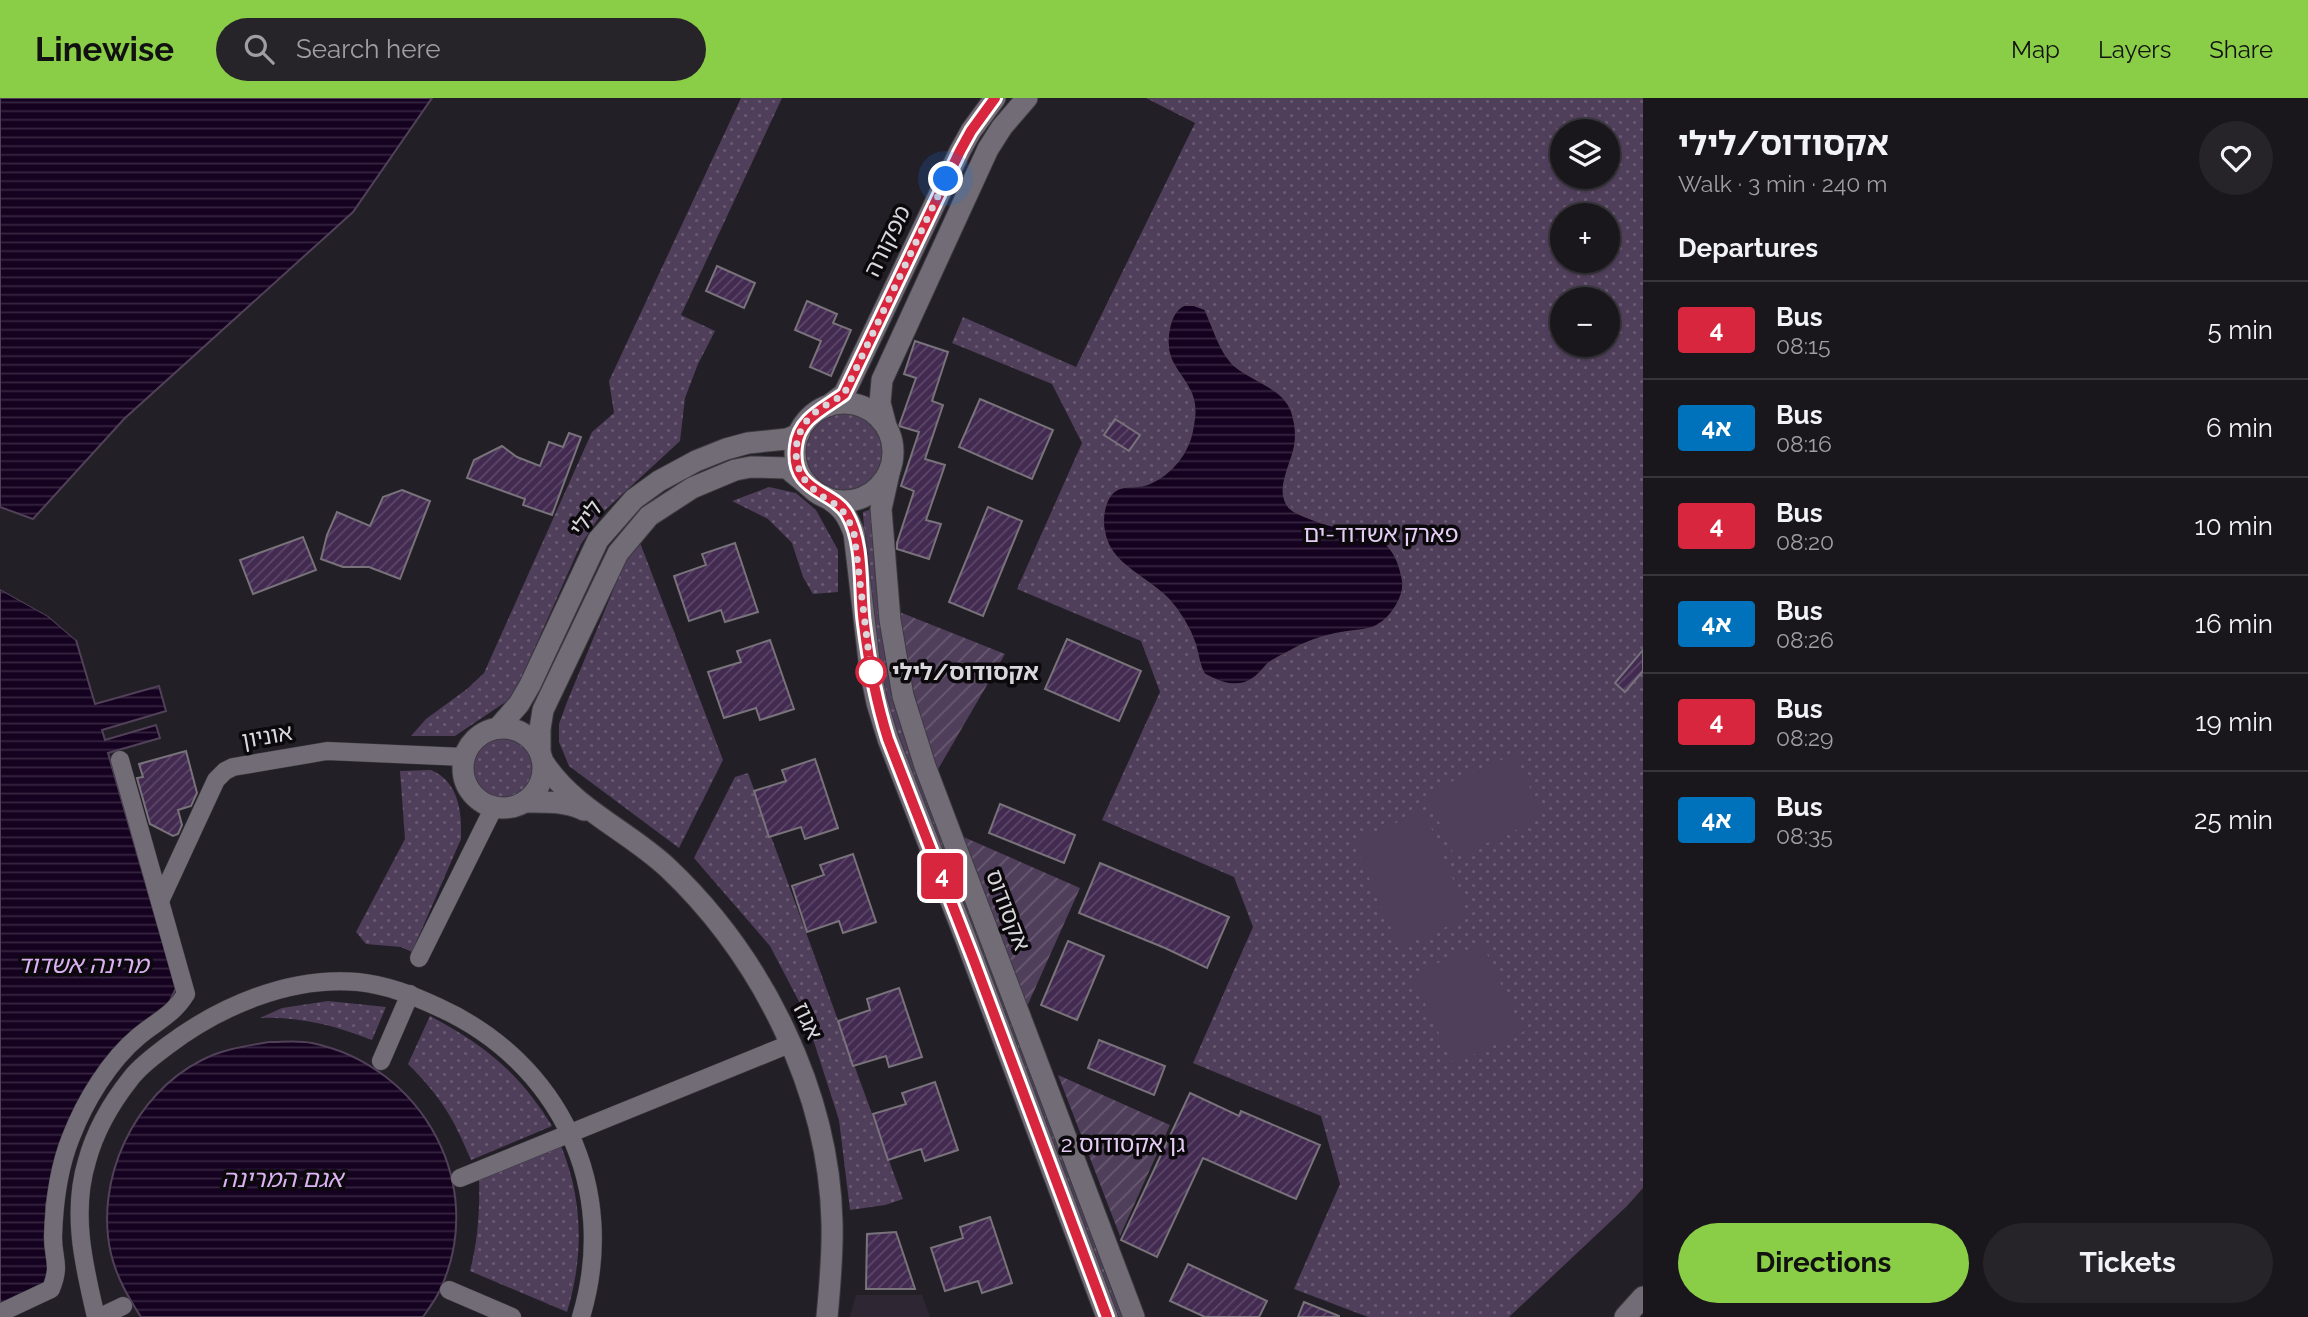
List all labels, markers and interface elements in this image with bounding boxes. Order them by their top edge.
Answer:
search box [216,18,706,81]
text: Linewise [35,30,174,69]
icon: search [240,30,278,68]
text: Search here [296,34,440,64]
text: Map [2011,35,2060,64]
text: Layers [2098,35,2171,64]
text: Share [2209,35,2273,64]
map controls [1550,119,1620,357]
button: layers [1550,119,1620,189]
button: heart [2199,121,2273,195]
text: אקסודוס/לילי [1678,124,1889,163]
your location [928,161,963,196]
text: Walk · 3 min · 240 m [1678,170,1887,197]
street label: מפקורה [858,201,915,281]
button: + [1550,203,1620,273]
text: Departures [1678,233,1818,263]
button: − [1550,287,1620,357]
text: Bus [1776,302,1823,332]
text: 4 [1710,315,1723,344]
text: 5 min [2207,315,2273,345]
text: 08:15 [1776,332,1830,359]
text: Bus [1776,400,1823,430]
text: 4א [1702,413,1731,442]
text: 6 min [2206,413,2273,443]
text: 08:16 [1776,430,1832,457]
street label: לילי [564,495,608,541]
text: Bus [1776,498,1823,528]
text: 4 [1710,511,1723,540]
text: 10 min [2195,511,2273,541]
park label: פארק אשדוד-ים [1304,520,1458,547]
text: 08:20 [1776,528,1834,555]
text: Bus [1776,596,1823,626]
text: 4א [1702,609,1731,638]
text: 16 min [2195,609,2273,639]
text: 08:26 [1776,626,1834,653]
marker: אקסודוס/לילי [856,657,886,687]
place label: אקסודוס/לילי [892,658,1039,685]
text: Bus [1776,694,1823,724]
text: 4 [1710,707,1723,736]
text: 19 min [2195,707,2273,737]
street label: אוניון [239,718,294,753]
text: 08:29 [1776,724,1834,751]
text: Bus [1776,792,1823,822]
text: 4א [1702,805,1731,834]
text: 25 min [2194,805,2273,835]
text: 08:35 [1776,822,1833,849]
line badge: 4 [919,853,965,899]
text: 4 [935,861,949,890]
street label: אקסודוס [981,866,1036,954]
water label: מרינה אשדוד [17,950,151,979]
street label: אגוז [788,998,829,1044]
park label: גן אקסודוס 2 [1061,1130,1186,1157]
water label: אגם המרינה [221,1164,345,1193]
button: Directions [1678,1223,1969,1303]
button: Tickets [1983,1223,2273,1303]

